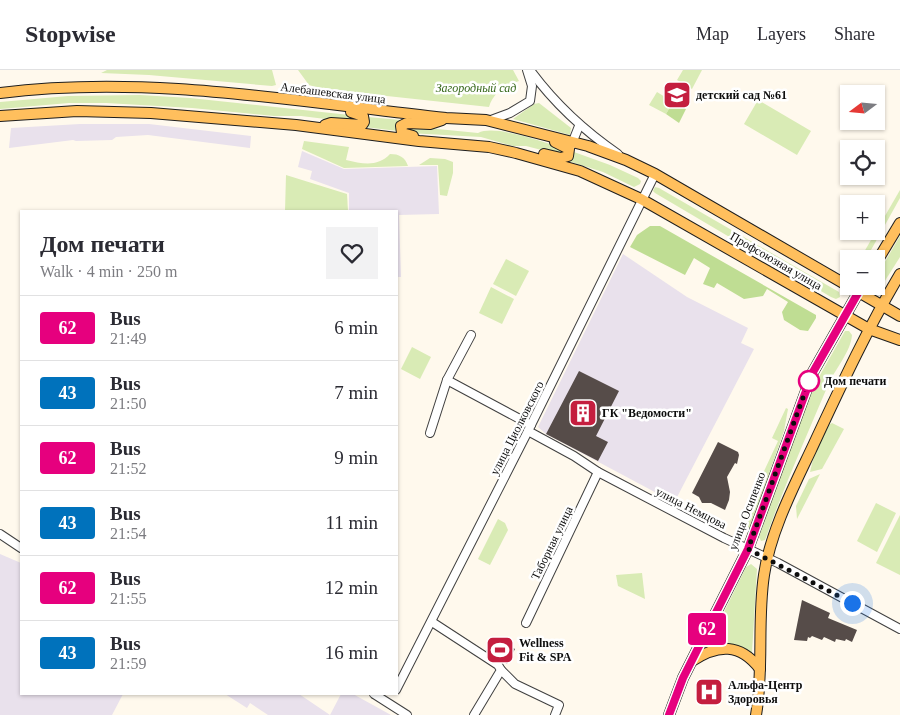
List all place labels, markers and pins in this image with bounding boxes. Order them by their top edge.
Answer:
school or university icon: детский сад №61 [662,80,692,110]
place label: детский сад №61 [696,88,787,102]
marker: Дом печати [798,370,820,392]
place label: Дом печати [824,374,886,388]
building icon: ГК "Ведомости" [568,398,598,428]
place label: ГК "Ведомости" [602,406,692,420]
sports icon: Wellness Fit & SPA [485,635,515,665]
place label: Wellness Fit & SPA [519,636,572,664]
hospital icon: Альфа-Центр Здоровья [694,677,724,707]
place label: Альфа-Центр Здоровья [728,678,803,706]

